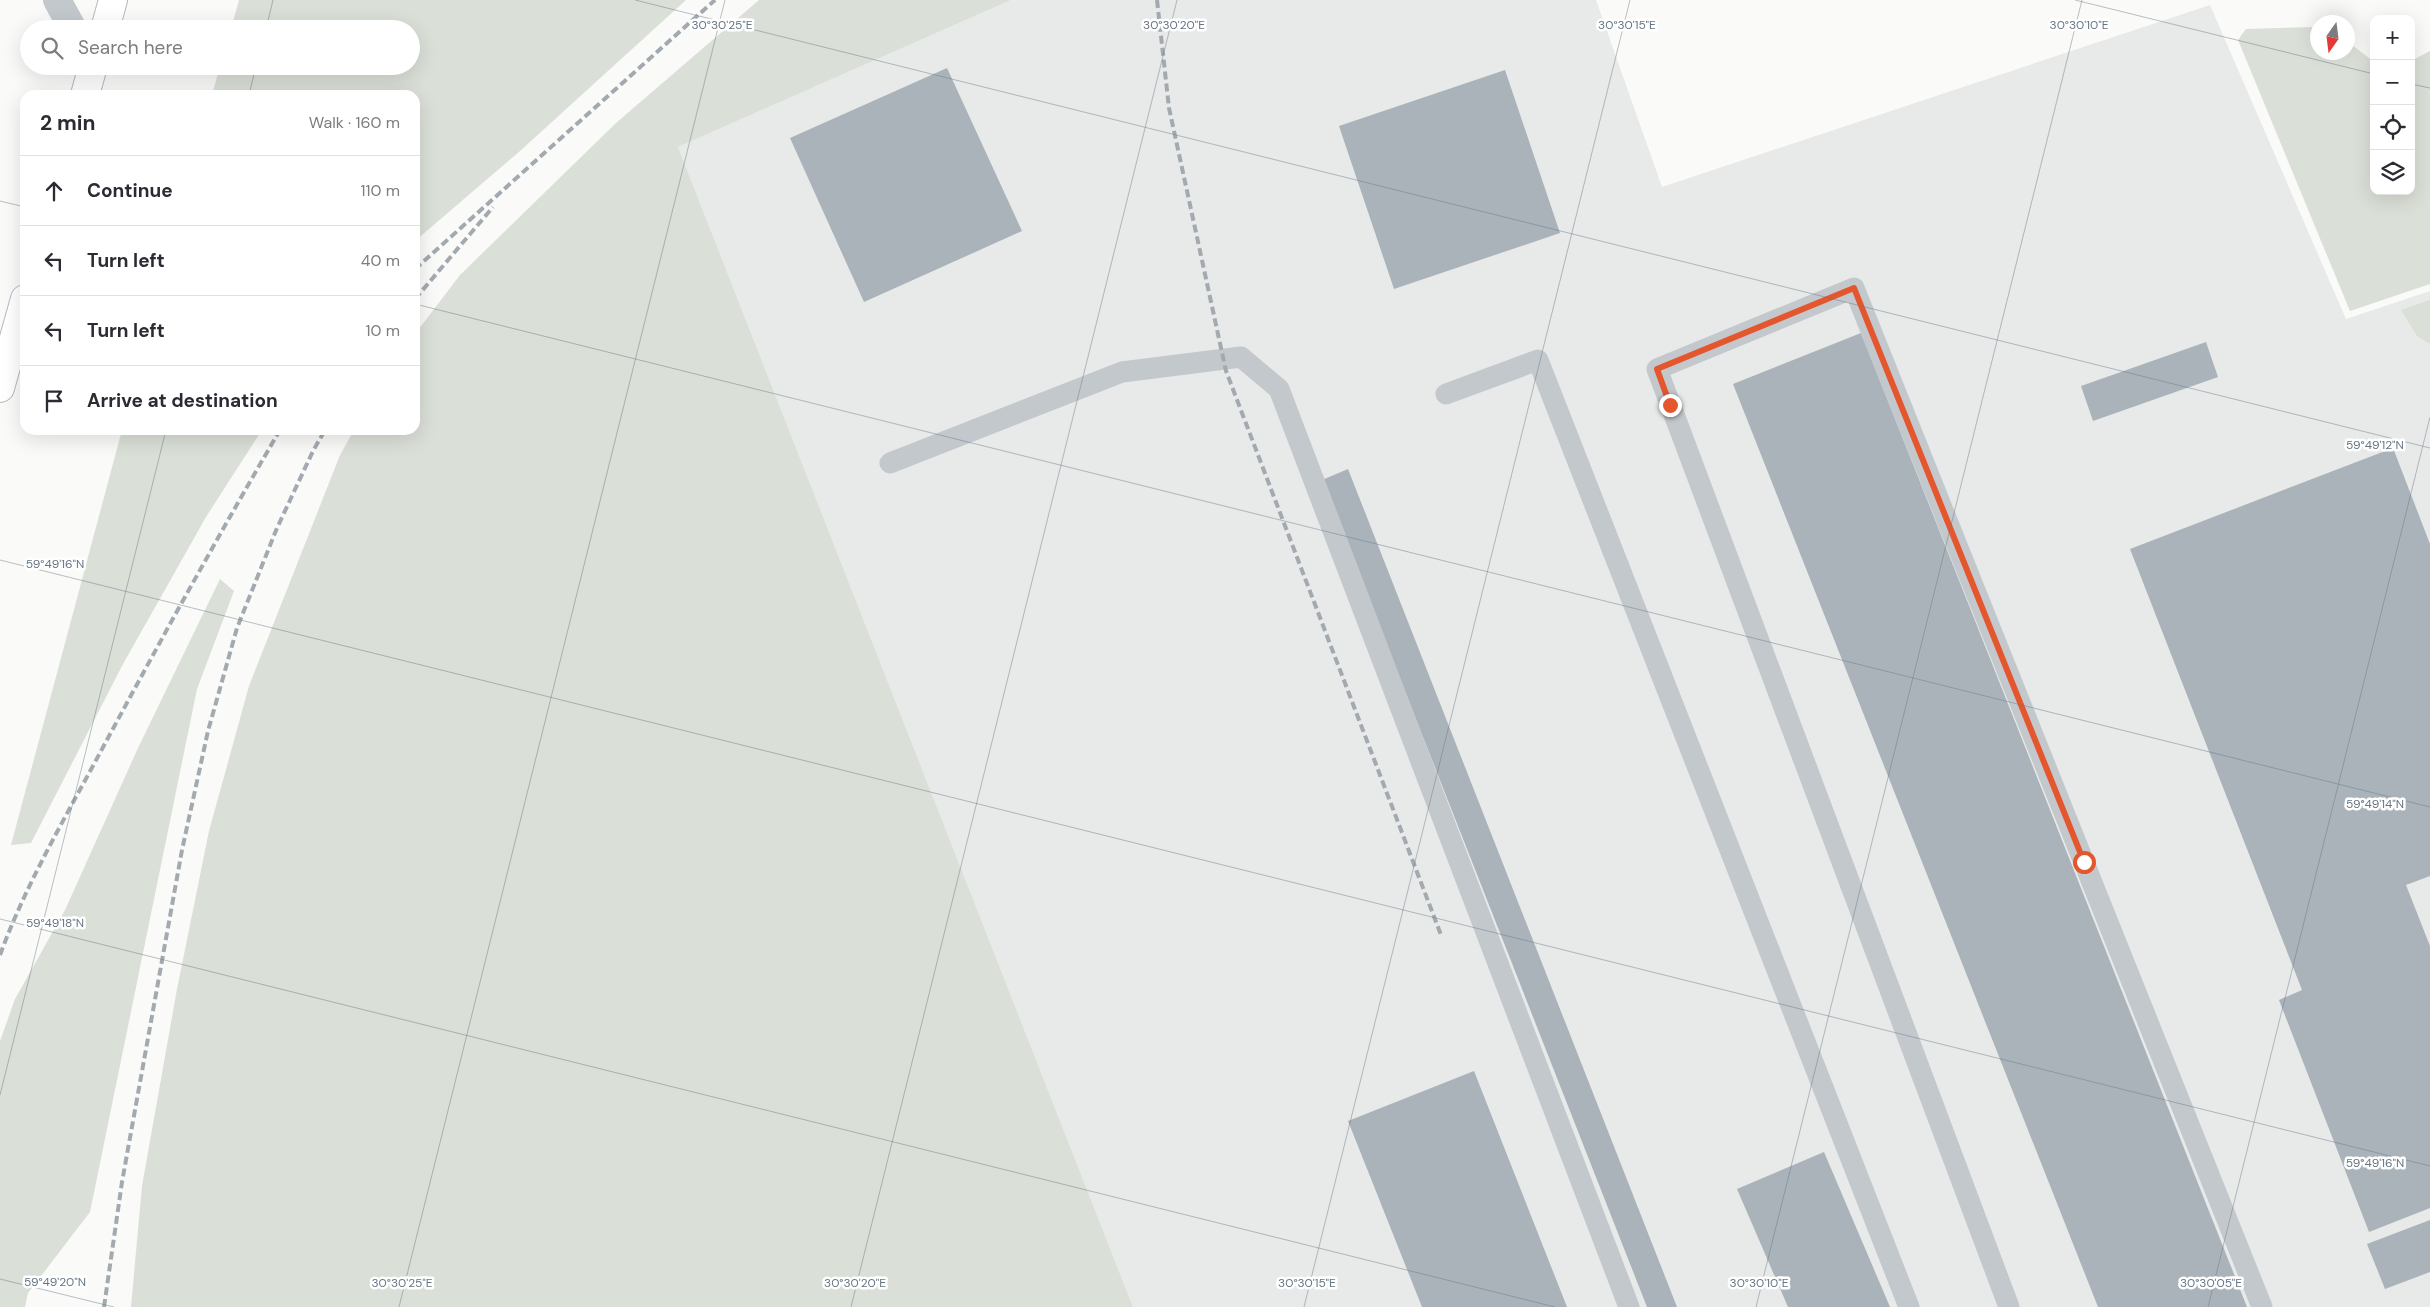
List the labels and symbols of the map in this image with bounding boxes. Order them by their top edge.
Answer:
north arrow [2310,15,2355,60]
text: 30°30'25"E [692,17,753,33]
text: 30°30'20"E [1143,17,1205,33]
text: 30°30'15"E [1598,17,1656,33]
text: 30°30'10"E [2050,17,2109,33]
route end [1659,394,1682,417]
text: 59°49'12"N [2346,437,2404,453]
text: 59°49'16"N [26,556,84,572]
text: 59°49'14"N [2346,796,2404,812]
route start [2073,851,2096,874]
text: 59°49'18"N [26,915,84,931]
text: 59°49'16"N [2346,1155,2404,1171]
text: 59°49'20"N [24,1274,86,1290]
text: 30°30'25"E [372,1275,433,1291]
text: 30°30'20"E [824,1275,886,1291]
text: 30°30'15"E [1278,1275,1336,1291]
text: 30°30'10"E [1730,1275,1789,1291]
text: 30°30'05"E [2180,1275,2242,1291]

